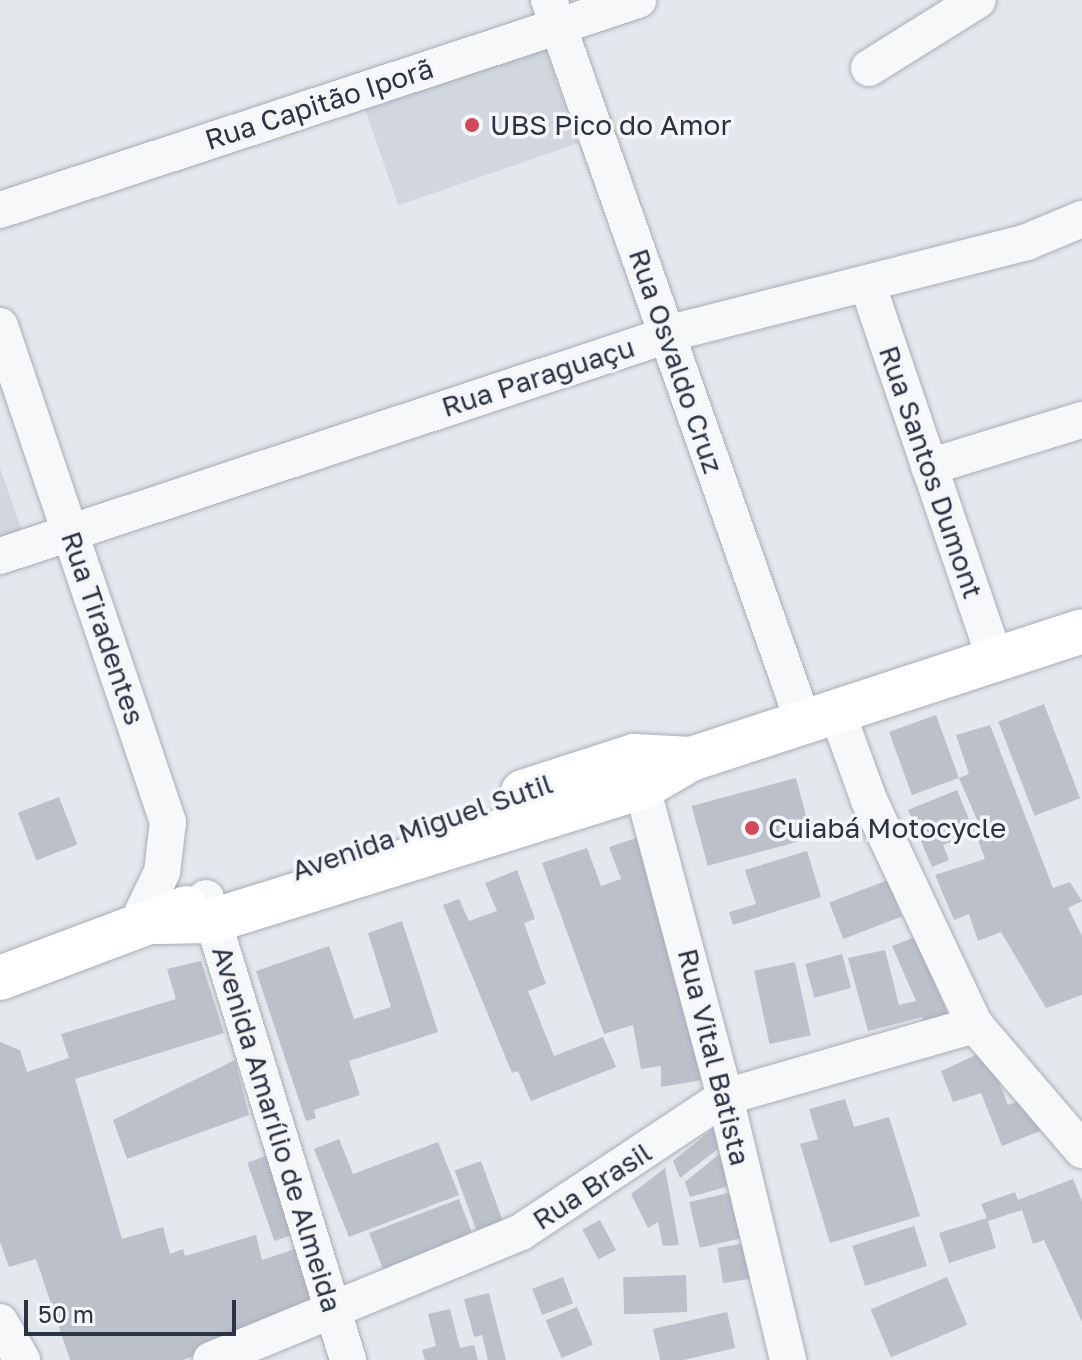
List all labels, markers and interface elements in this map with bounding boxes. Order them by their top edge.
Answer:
street label: Rua Capitão Iporã [201,51,437,157]
place label: UBS Pico do Amor [490,108,731,142]
marker: UBS Pico do Amor [461,114,483,136]
street label: Rua Osvaldo Cruz [622,244,730,478]
street label: Rua Paraguaçu [437,330,639,424]
street label: Rua Santos Dumont [872,341,990,603]
street label: Rua Tiradentes [54,527,152,729]
street label: Avenida Miguel Sutil [287,767,557,887]
place label: Cuiabá Motocycle [768,811,1006,845]
marker: Cuiabá Motocycle [743,819,761,837]
street label: Avenida Amarílio de Almeida [205,942,349,1316]
street label: Rua Vital Batista [671,945,757,1169]
street label: Rua Brasil [526,1135,658,1237]
scale bar [28,1284,240,1334]
text: 50 m [38,1299,94,1328]

